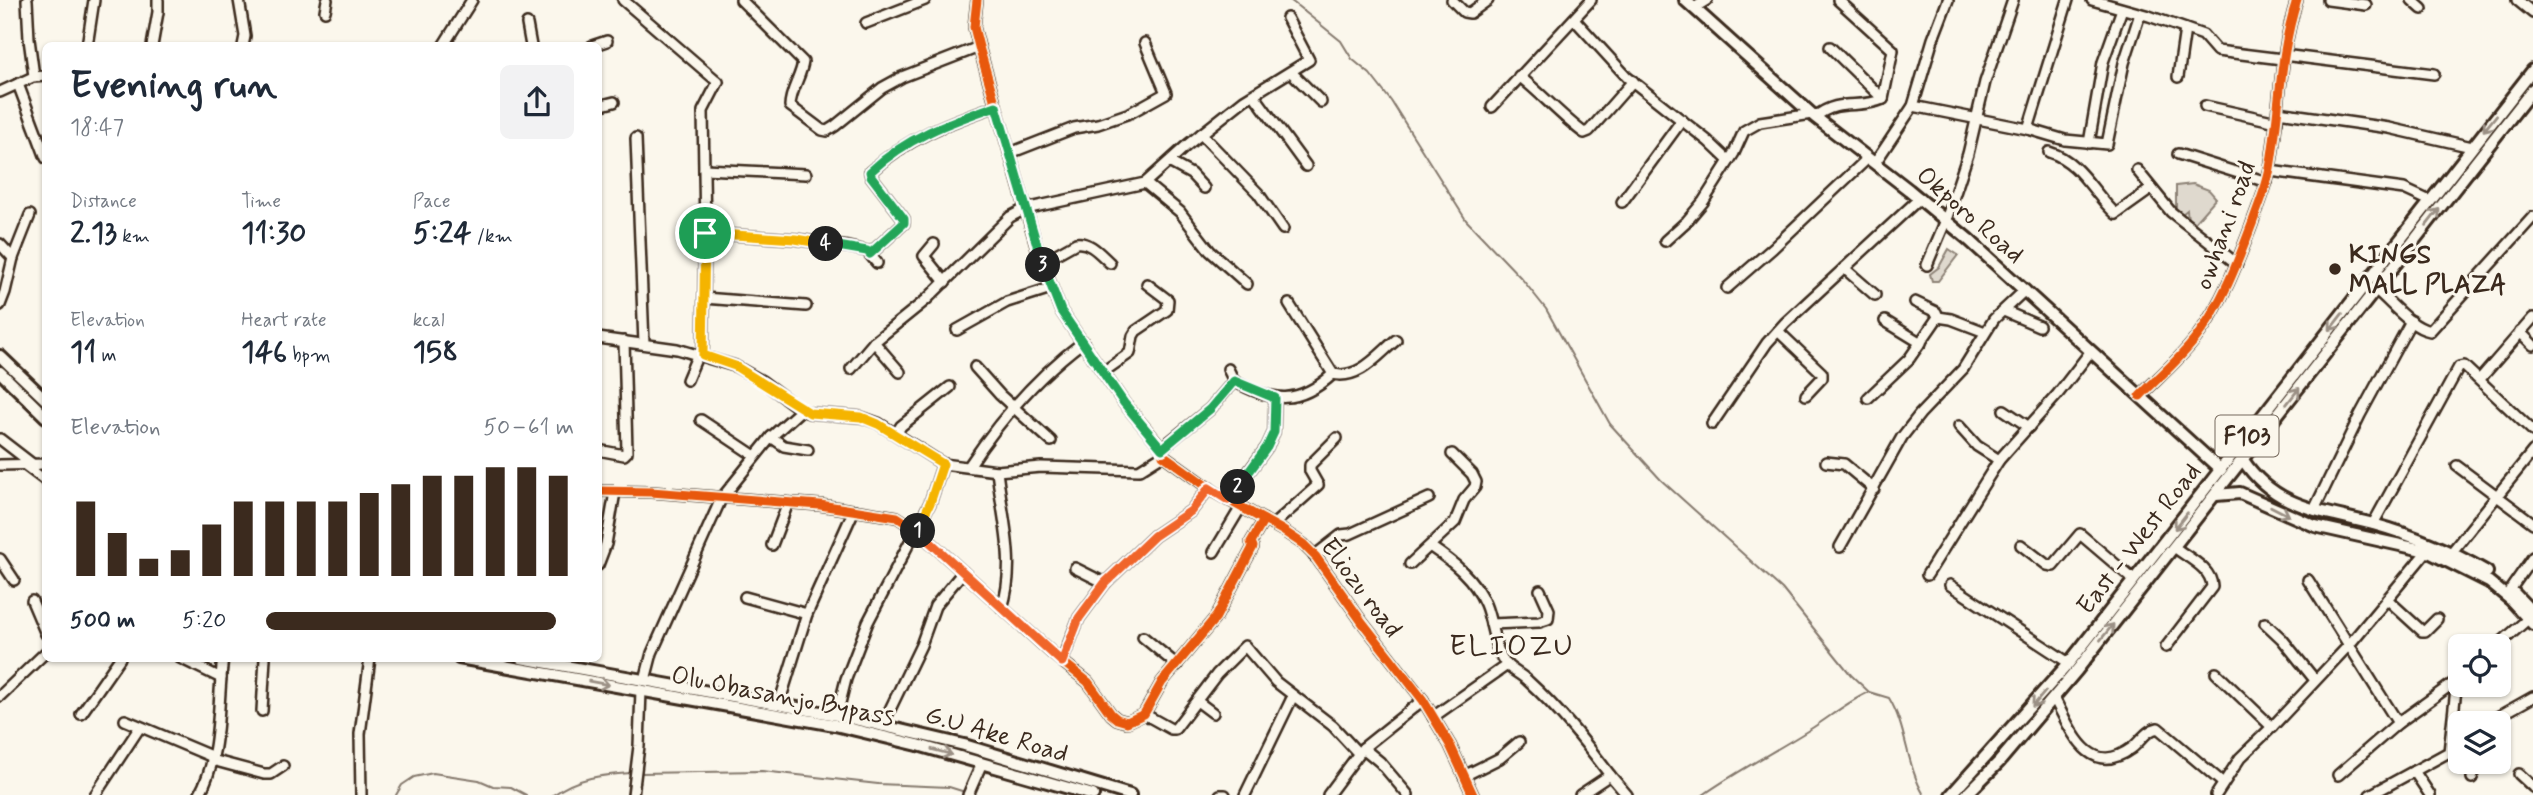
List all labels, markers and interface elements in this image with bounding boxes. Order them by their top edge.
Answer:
text: Evening run [70,62,277,111]
button: share [500,65,574,139]
text: 18:47 [70,113,124,143]
one-way arrow [2483,114,2498,132]
street label: owhani road [2187,157,2265,295]
street label: Okporo Road [1909,159,2031,272]
text: Distance [70,189,137,214]
text: Time [241,189,281,214]
text: Pace [413,189,450,214]
pin [675,203,735,263]
one-way arrow [2426,208,2441,226]
text: 2.13 [70,214,117,253]
text: 11:30 [241,214,306,253]
text: 5:24 [413,214,472,253]
icon: arrive [686,214,724,252]
text: km [117,224,150,249]
text: /km [472,224,513,249]
pin: 4 [808,226,844,262]
text: 4 [820,231,831,256]
place label: KINGS MALL PLAZA [2349,239,2506,303]
pin: 3 [1026,247,1060,282]
text: 3 [1038,252,1047,277]
marker: KINGS MALL PLAZA [2327,261,2343,277]
text: Elevation [70,308,145,333]
text: Heart rate [241,308,327,333]
text: kcal [413,308,445,333]
one-way arrow [2328,313,2343,331]
text: 11 [70,333,96,372]
text: 146 [241,333,287,372]
text: 158 [413,333,458,372]
text: m [96,343,117,368]
text: bpm [287,343,330,368]
one-way arrow [2285,387,2301,405]
text: Elevation [70,413,161,443]
text: 50–61 m [483,413,574,443]
road number: F103 [2216,416,2278,456]
street label: East - West Road [2070,456,2210,622]
pin: 2 [1220,470,1256,504]
text: 2 [1233,474,1242,499]
one-way arrow [2269,505,2290,519]
one-way arrow [2174,512,2189,530]
pin: 1 [900,514,936,548]
text: 1 [913,518,922,543]
street label: Eliozu road [1312,531,1409,645]
text: 500 m [70,606,135,636]
text: 5:20 [182,606,226,636]
one-way arrow [2099,624,2115,642]
district label: ELIOZU [1449,627,1575,666]
map controls [2448,634,2511,774]
button: locate [2448,634,2511,697]
street label: Olu Obasanjo Bypass [668,659,897,735]
one-way arrow [587,677,610,690]
one-way arrow [2031,689,2047,707]
street label: G.U Ake Road [921,698,1072,772]
button: layers [2448,711,2511,774]
one-way arrow [931,746,953,759]

